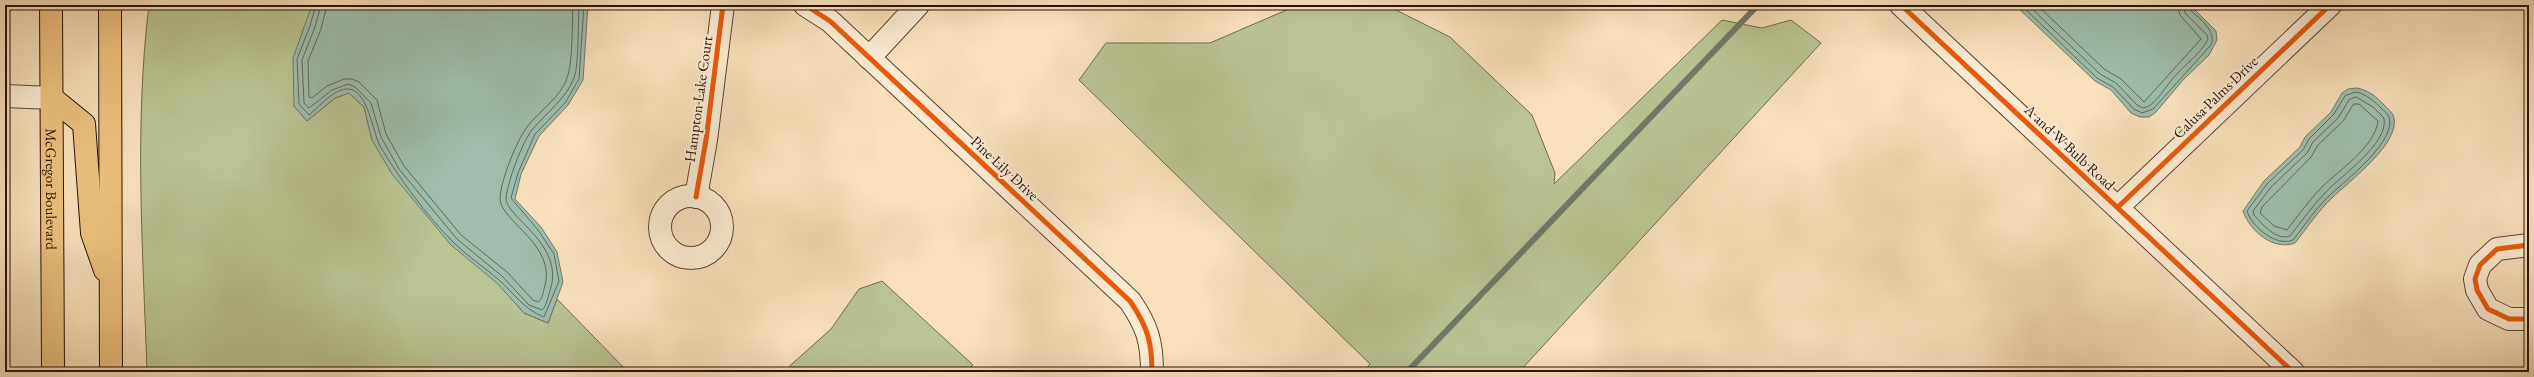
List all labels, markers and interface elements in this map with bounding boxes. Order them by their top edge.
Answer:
street label: Hampton Lake Court [680,35,716,163]
street label: Calusa Palms Drive [2169,52,2261,142]
street label: A and W Bulb Road [2020,99,2120,194]
street label: McGregor Boulevard [42,128,62,250]
street label: Pine Lily Drive [967,132,1043,205]

